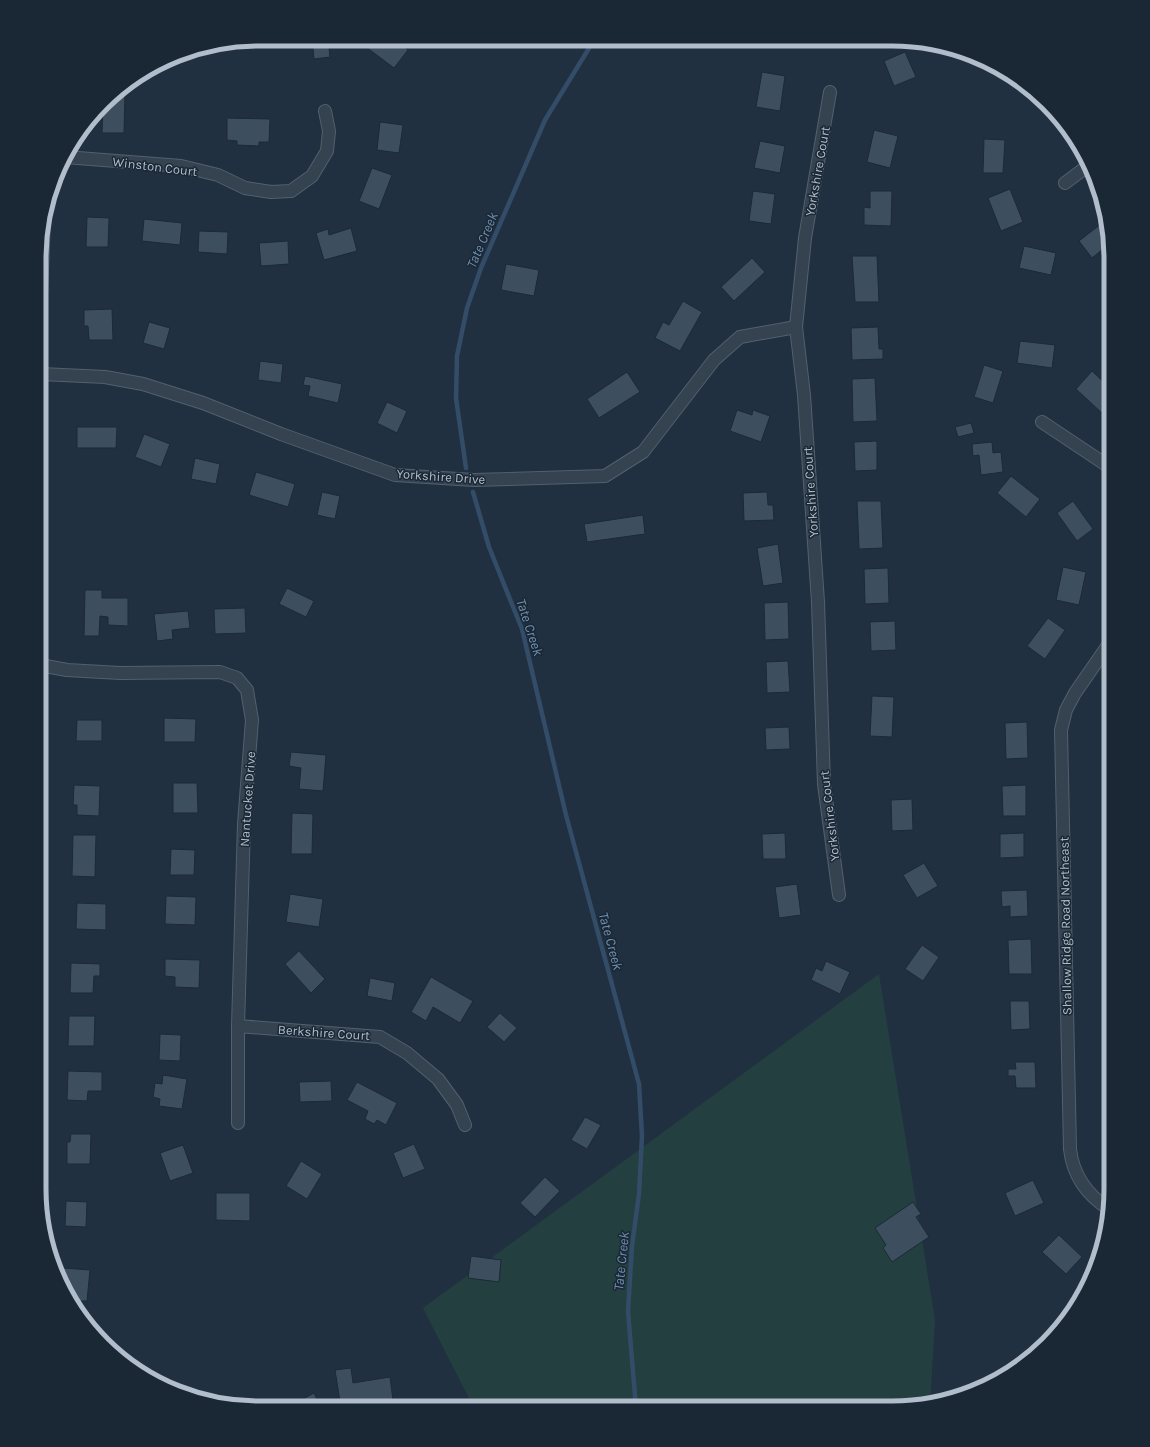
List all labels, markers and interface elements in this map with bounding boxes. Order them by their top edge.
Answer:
street label: Yorkshire Court [802,125,833,217]
street label: Winston Court [112,154,198,179]
water label: Tate Creek [463,209,502,271]
street label: Yorkshire Court [800,446,821,538]
street label: Yorkshire Drive [396,466,486,487]
water label: Tate Creek [512,596,547,659]
street label: Nantucket Drive [237,750,258,847]
street label: Yorkshire Court [816,770,842,862]
street label: Shallow Ridge Road Northeast [1056,837,1075,1015]
water label: Tate Creek [595,910,627,973]
street label: Berkshire Court [277,1022,371,1043]
water label: Tate Creek [610,1230,633,1291]

